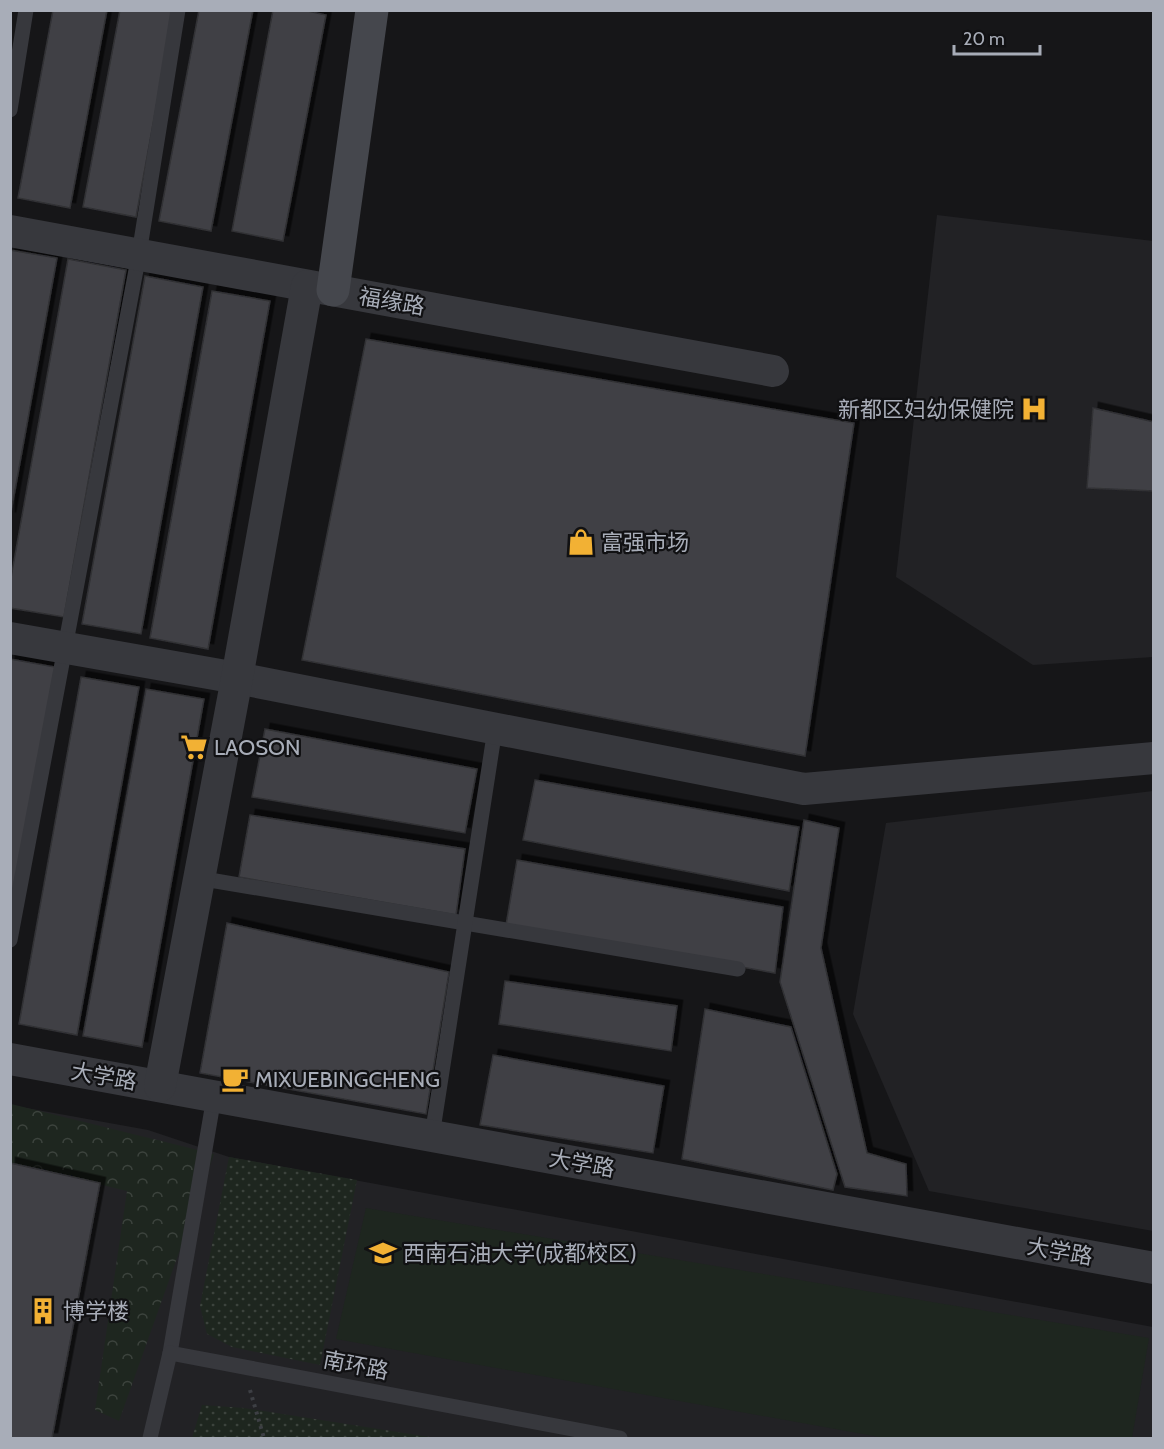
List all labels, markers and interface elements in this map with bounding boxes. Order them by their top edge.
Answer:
scale bar [954,18,1040,56]
text: 20 m [963,28,1005,50]
street label: 福缘路 [357,282,427,321]
hospital icon: 新都区妇幼保健院 [1019,394,1049,424]
place label: 新都区妇幼保健院 [838,396,1014,423]
shop icon: 富强市场 [566,527,596,557]
place label: 富强市场 [601,529,689,556]
supermarket icon: LAOSON [179,732,209,762]
place label: LAOSON [214,734,301,761]
street label: 大学路 [69,1057,139,1096]
cafe icon: MIXUEBINGCHENG [220,1064,250,1094]
place label: MIXUEBINGCHENG [255,1066,440,1093]
street label: 大学路 [547,1144,617,1183]
street label: 大学路 [1025,1232,1095,1271]
school or university icon: 西南石油大学(成都校区) [368,1238,398,1268]
place label: 西南石油大学(成都校区) [403,1240,637,1267]
building icon: 博学楼 [28,1296,58,1326]
place label: 博学楼 [63,1298,129,1325]
street label: 南环路 [321,1346,391,1385]

